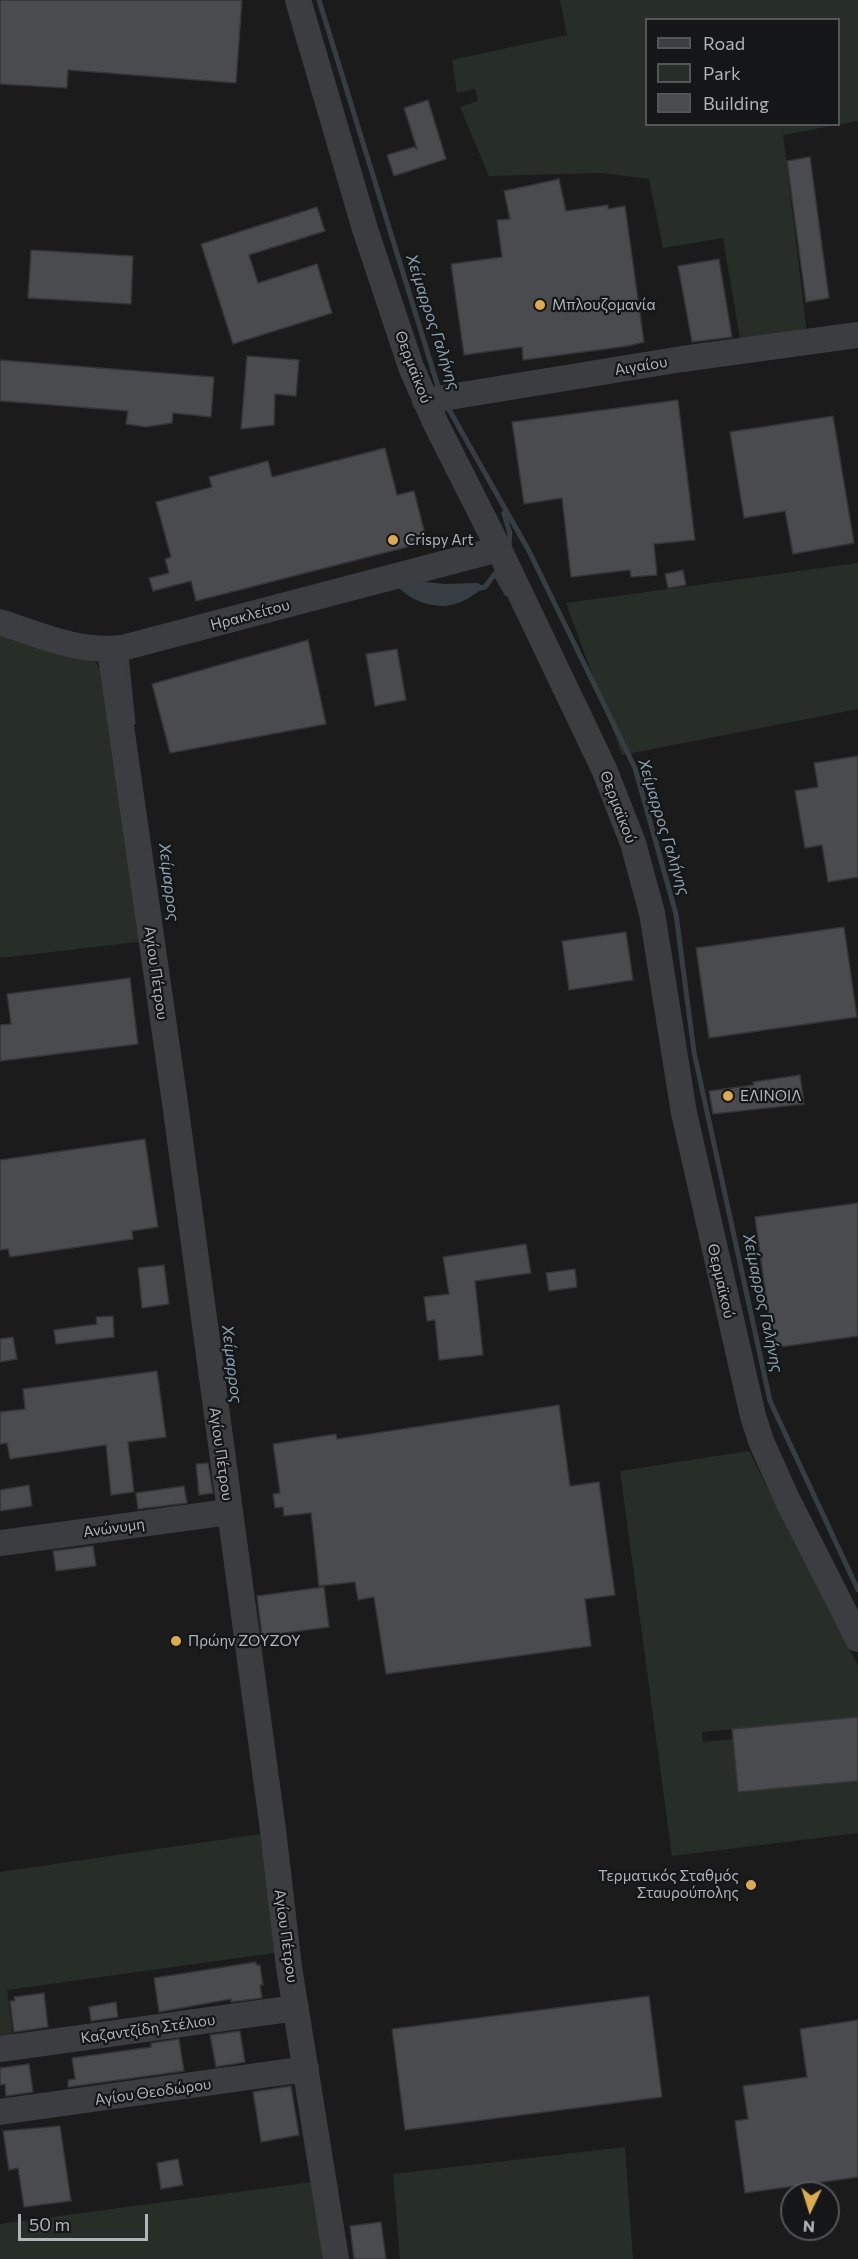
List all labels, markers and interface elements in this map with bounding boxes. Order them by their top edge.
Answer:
legend [645,18,840,126]
text: Road [703,32,745,54]
text: Park [703,62,741,84]
text: Building [703,92,769,114]
water label: Χείμαρρος Γαλήνης [402,252,464,392]
place label: Μπλουζομανία [552,296,656,314]
marker: Μπλουζομανία [533,298,547,312]
street label: Θερμαϊκού [391,328,435,406]
street label: Αιγαίου [613,353,669,379]
place label: Crispy Art [405,531,474,549]
marker: Crispy Art [386,533,400,547]
street label: Ηρακλείτου [208,596,292,634]
water label: Χείμαρρος Γαλήνης [634,757,694,897]
street label: Θερμαϊκού [596,768,640,846]
water label: Χείμαρρος [155,842,183,922]
street label: Αγίου Πέτρου [141,925,171,1021]
place label: ΕΛΙΝΟΙΛ [740,1087,802,1105]
marker: ΕΛΙΝΟΙΛ [721,1089,735,1103]
water label: Χείμαρρος Γαλήνης [739,1232,787,1374]
street label: Θερμαϊκού [704,1242,738,1320]
water label: Χείμαρρος [218,1324,246,1404]
street label: Αγίου Πέτρου [206,1406,236,1502]
street label: Ανώνυμη [82,1515,146,1541]
place label: Πρώην ΖΟΥΖΟΥ [188,1632,301,1650]
marker: Πρώην ΖΟΥΖΟΥ [169,1634,183,1648]
place label: Τερματικός Σταθμός Σταυρούπολης [598,1867,739,1902]
marker: Τερματικός Σταθμός Σταυρούπολης [744,1878,758,1892]
street label: Αγίου Πέτρου [271,1888,301,1984]
street label: Καζαντζίδη Στέλιου [80,2011,216,2047]
street label: Αγίου Θεοδώρου [94,2075,212,2109]
north arrow [780,2181,840,2241]
scale bar [21,2202,152,2240]
text: 50 m [29,2213,70,2235]
text: N [802,2218,815,2237]

